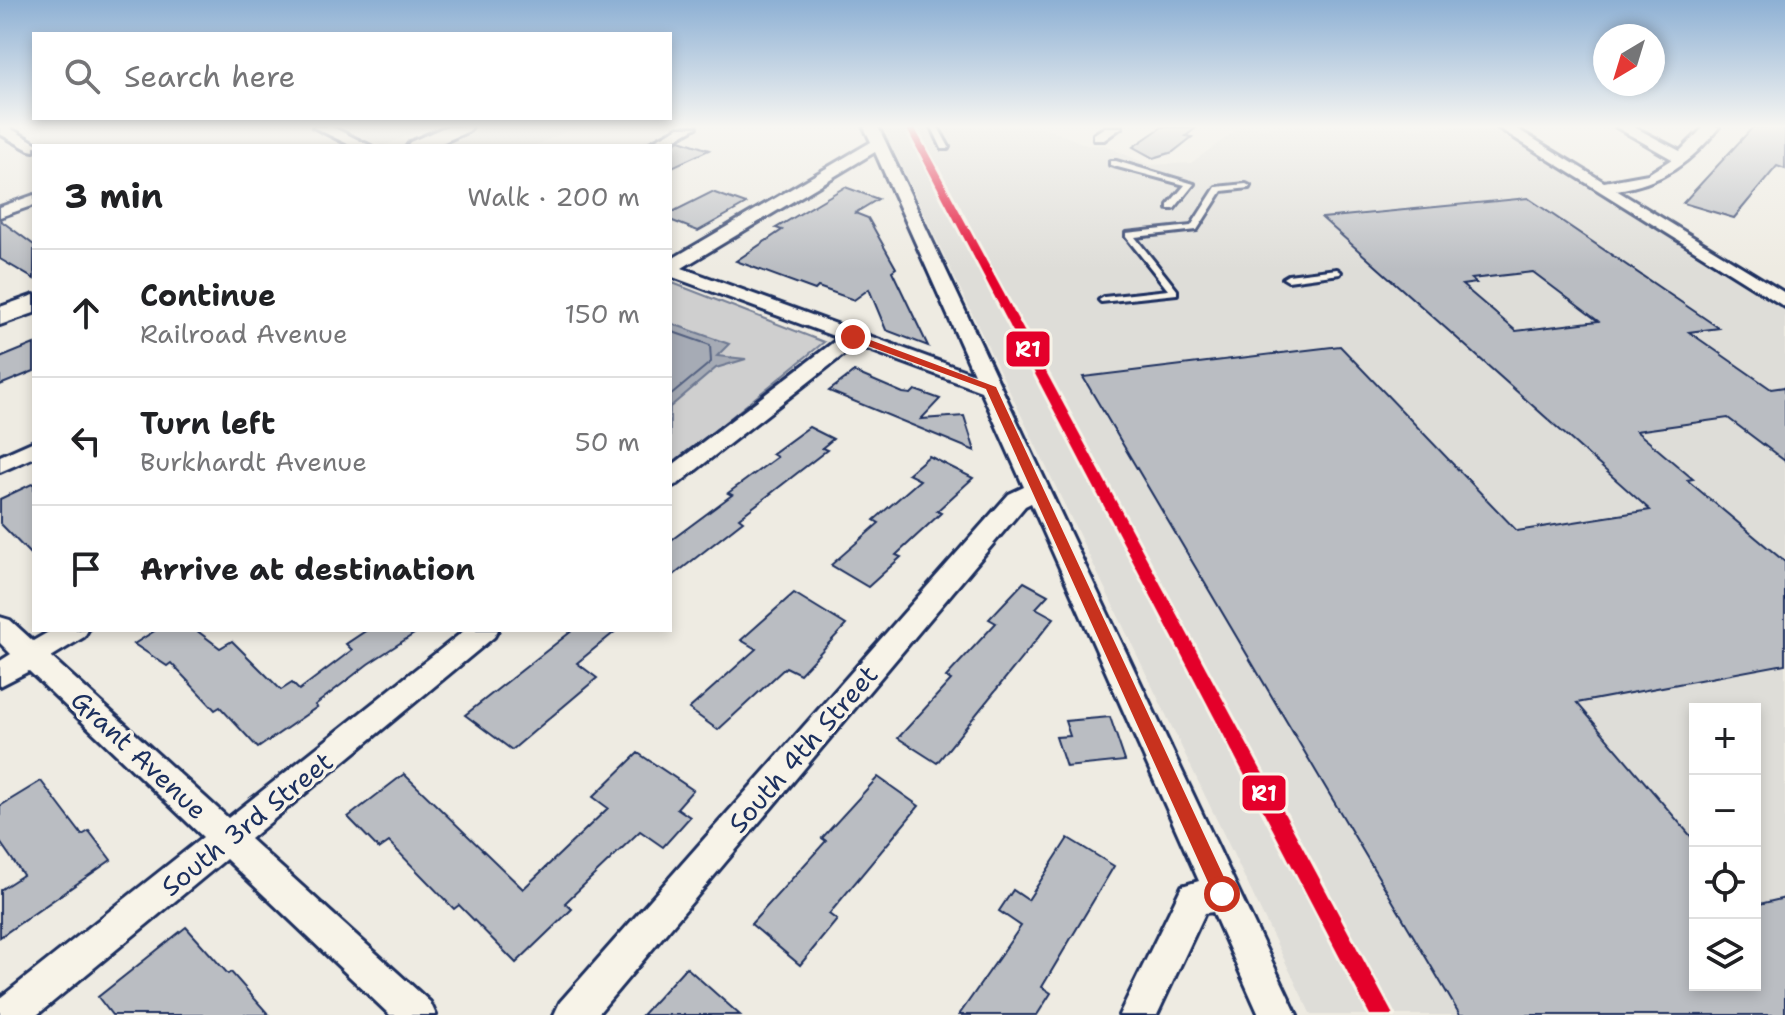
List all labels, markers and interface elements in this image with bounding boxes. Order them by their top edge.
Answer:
north arrow [1593,24,1665,96]
search box [32,32,672,120]
icon: search [60,54,104,98]
text: Search here [124,56,295,97]
text: 3 min [64,173,163,219]
text: Walk · 200 m [467,179,640,214]
text: Continue [140,275,276,316]
icon: ahead [64,291,108,335]
text: 150 m [564,296,640,331]
text: Railroad Avenue [140,316,348,351]
route end [835,319,871,355]
line badge: R1 [1005,330,1051,368]
text: R1 [1015,335,1041,364]
text: Turn left [140,403,275,444]
icon: left [64,419,108,463]
text: 50 m [575,424,640,459]
text: Burkhardt Avenue [140,444,367,479]
icon: arrive [64,547,108,591]
text: Arrive at destination [140,549,475,590]
street label: South 4th Street [720,657,885,840]
street label: Grant Avenue [64,682,215,827]
map controls [1689,703,1761,991]
button: + [1689,703,1761,775]
street label: South 3rd Street [154,744,340,904]
line badge: R1 [1241,774,1287,812]
button: − [1689,775,1761,847]
text: R1 [1251,779,1277,808]
button: locate [1689,847,1761,919]
route start [1204,876,1240,912]
button: layers [1689,919,1761,991]

